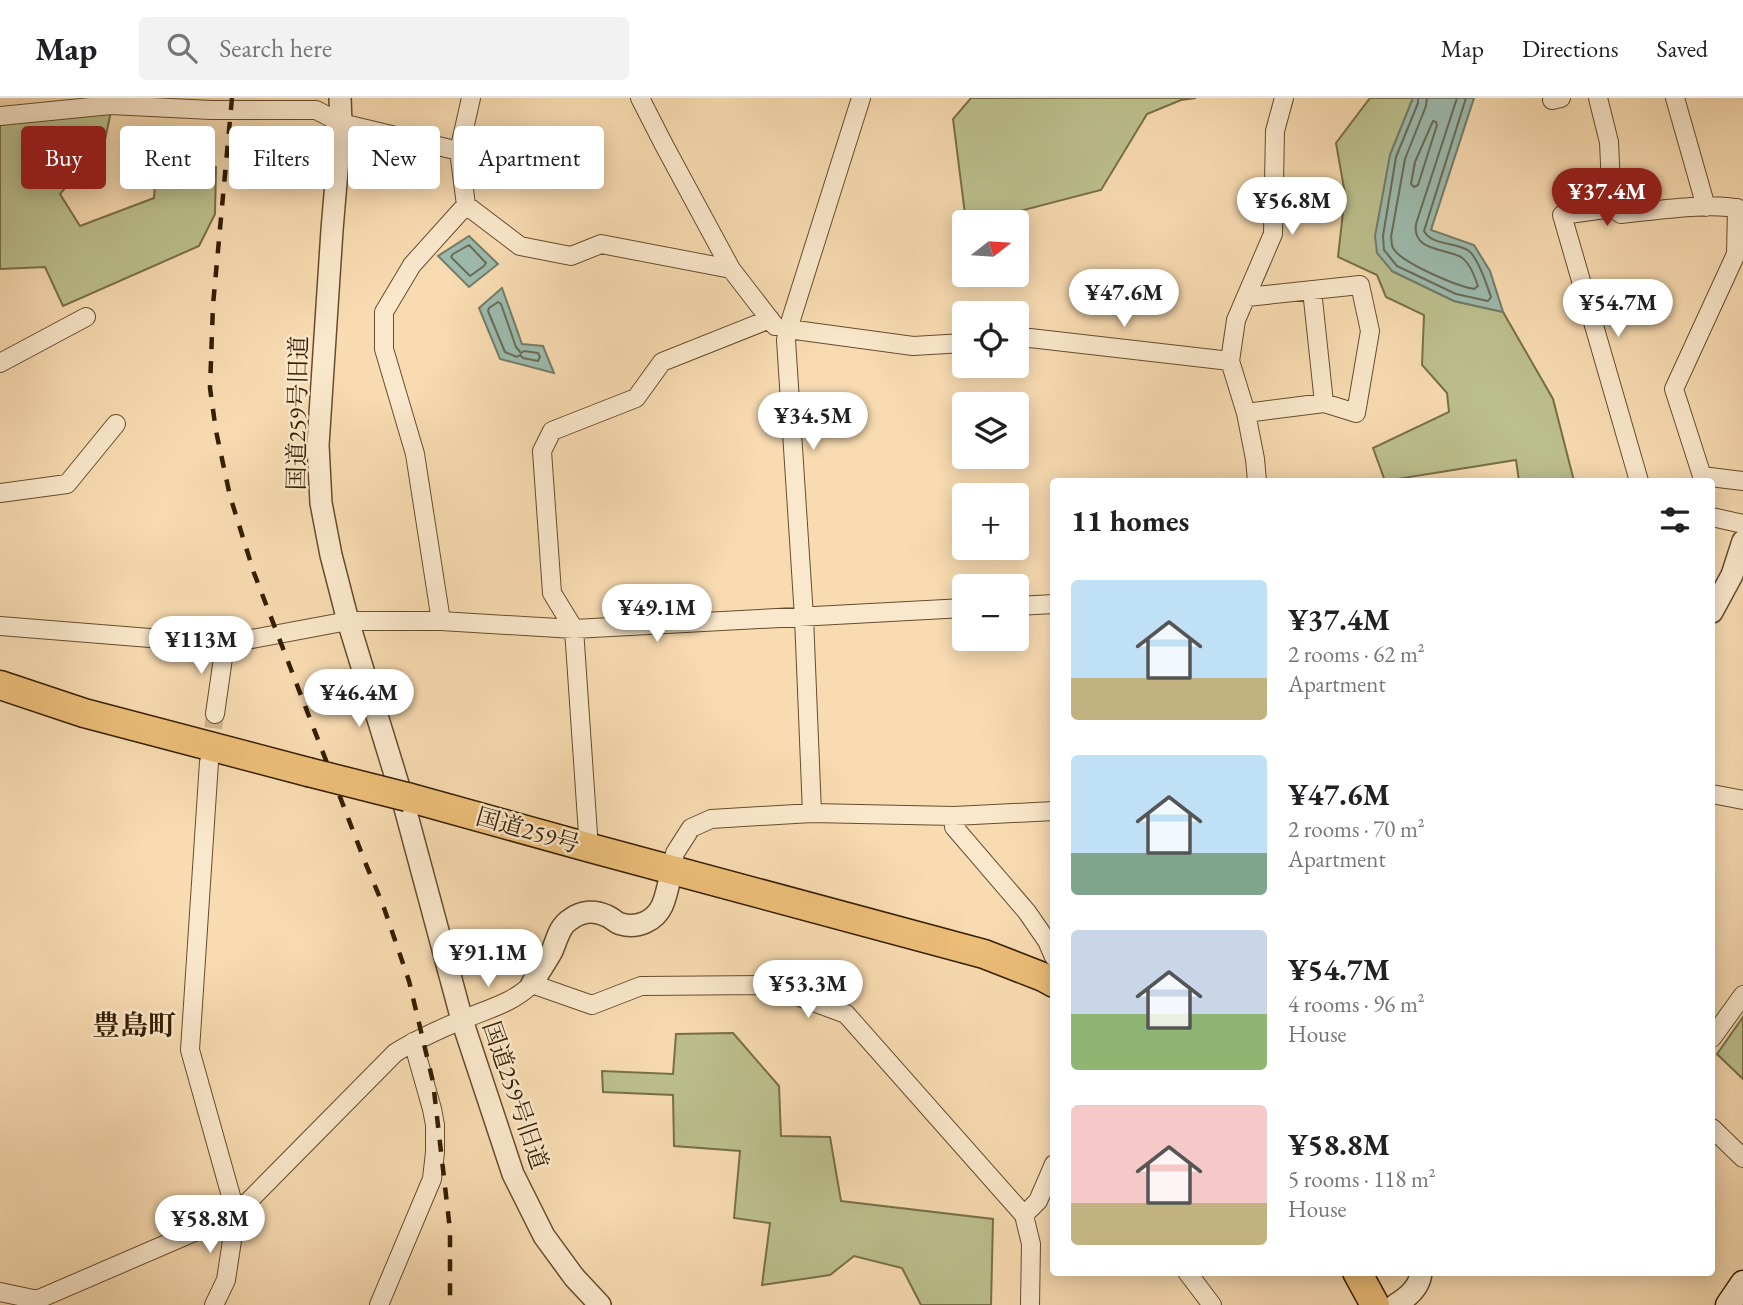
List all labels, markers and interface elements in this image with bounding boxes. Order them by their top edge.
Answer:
search box [139,17,629,80]
text: Map [35,27,97,70]
icon: search [163,29,201,67]
text: Search here [219,31,332,65]
text: Map [1441,33,1484,64]
text: Directions [1522,33,1619,64]
text: Saved [1657,33,1708,64]
chip: Buy [21,126,106,189]
chip: Rent [120,126,215,189]
chip: Filters [229,126,334,189]
chip: New [348,126,440,189]
chip: Apartment [454,126,604,189]
pin: ¥37.4M [1550,169,1664,228]
text: ¥37.4M [1568,176,1646,206]
pin: ¥56.8M [1235,178,1349,237]
text: ¥56.8M [1253,185,1331,215]
north arrow [952,210,1029,287]
map controls [952,210,1029,651]
pin: ¥47.6M [1067,270,1181,329]
text: ¥47.6M [1085,277,1163,307]
pin: ¥54.7M [1561,280,1675,339]
text: ¥54.7M [1579,287,1657,317]
button: locate [952,301,1029,378]
street label: 国道259号旧道 [280,335,314,491]
pin: ¥34.5M [756,392,870,452]
button: layers [952,392,1029,469]
text: ¥34.5M [774,400,852,430]
button: + [952,483,1029,560]
text: 11 homes [1071,501,1189,540]
icon: filters [1656,501,1694,539]
button: − [952,574,1029,651]
pin: ¥49.1M [600,584,714,644]
text: ¥49.1M [618,592,696,622]
text: ¥37.4M [1288,600,1390,639]
icon: home [1127,608,1211,692]
pin: ¥113M [152,616,250,676]
text: ¥113M [165,624,237,654]
text: 2 rooms · 62 m² [1288,639,1425,669]
text: Apartment [1288,669,1386,699]
pin: ¥46.4M [302,670,416,729]
text: ¥46.4M [320,677,398,707]
text: ¥47.6M [1288,775,1390,814]
icon: home [1127,783,1211,867]
street label: 国道259号 [473,800,583,860]
text: 2 rooms · 70 m² [1288,814,1425,844]
text: Apartment [1288,844,1386,874]
pin: ¥91.1M [431,930,545,989]
text: ¥91.1M [449,937,527,967]
text: ¥54.7M [1288,950,1390,989]
icon: home [1127,958,1211,1042]
pin: ¥53.3M [751,960,865,1020]
text: ¥53.3M [769,968,847,998]
text: 4 rooms · 96 m² [1288,989,1425,1019]
district label: 豊島町 [92,1007,176,1043]
street label: 国道259号旧道 [476,1017,556,1173]
text: House [1288,1019,1347,1049]
text: ¥58.8M [1288,1125,1390,1164]
icon: home [1127,1133,1211,1217]
text: 5 rooms · 118 m² [1288,1164,1436,1194]
text: House [1288,1194,1347,1224]
pin: ¥58.8M [153,1196,267,1255]
text: ¥58.8M [171,1203,249,1233]

